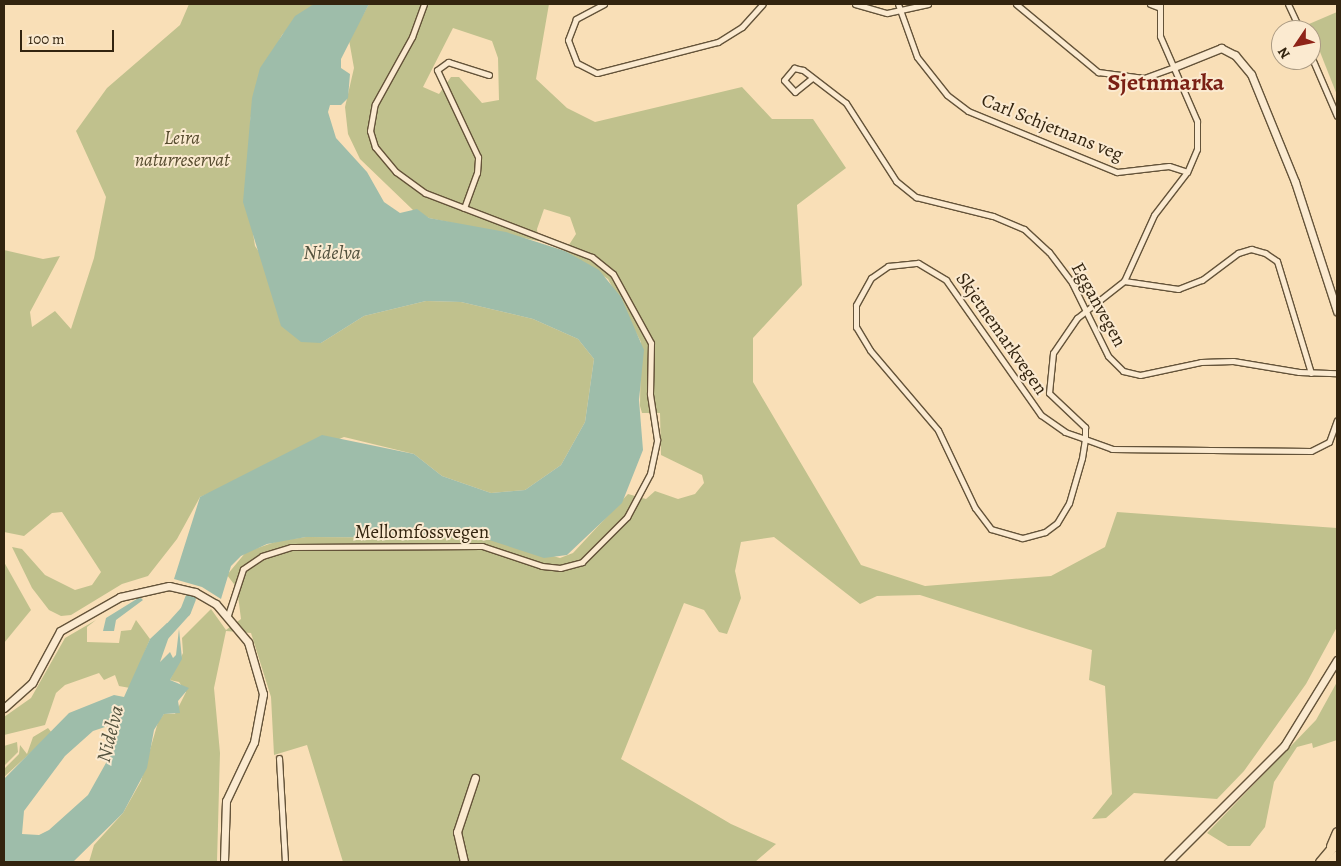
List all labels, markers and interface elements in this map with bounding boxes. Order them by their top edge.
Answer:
scale bar [22,20,116,52]
north arrow [1271,20,1321,70]
text: 100 m [28,29,65,49]
text: N [1273,44,1295,63]
district label: Sjetnmarka [1108,69,1224,97]
street label: Carl Schjetnans veg [978,89,1126,167]
park label: Leira naturreservat [135,128,229,172]
water label: Nidelva [303,240,361,264]
street label: Egganvegen [1065,259,1131,351]
street label: Skjetnemarkvegen [950,268,1052,400]
street label: Mellomfossvegen [355,522,489,544]
water label: Nidelva [91,703,129,765]

